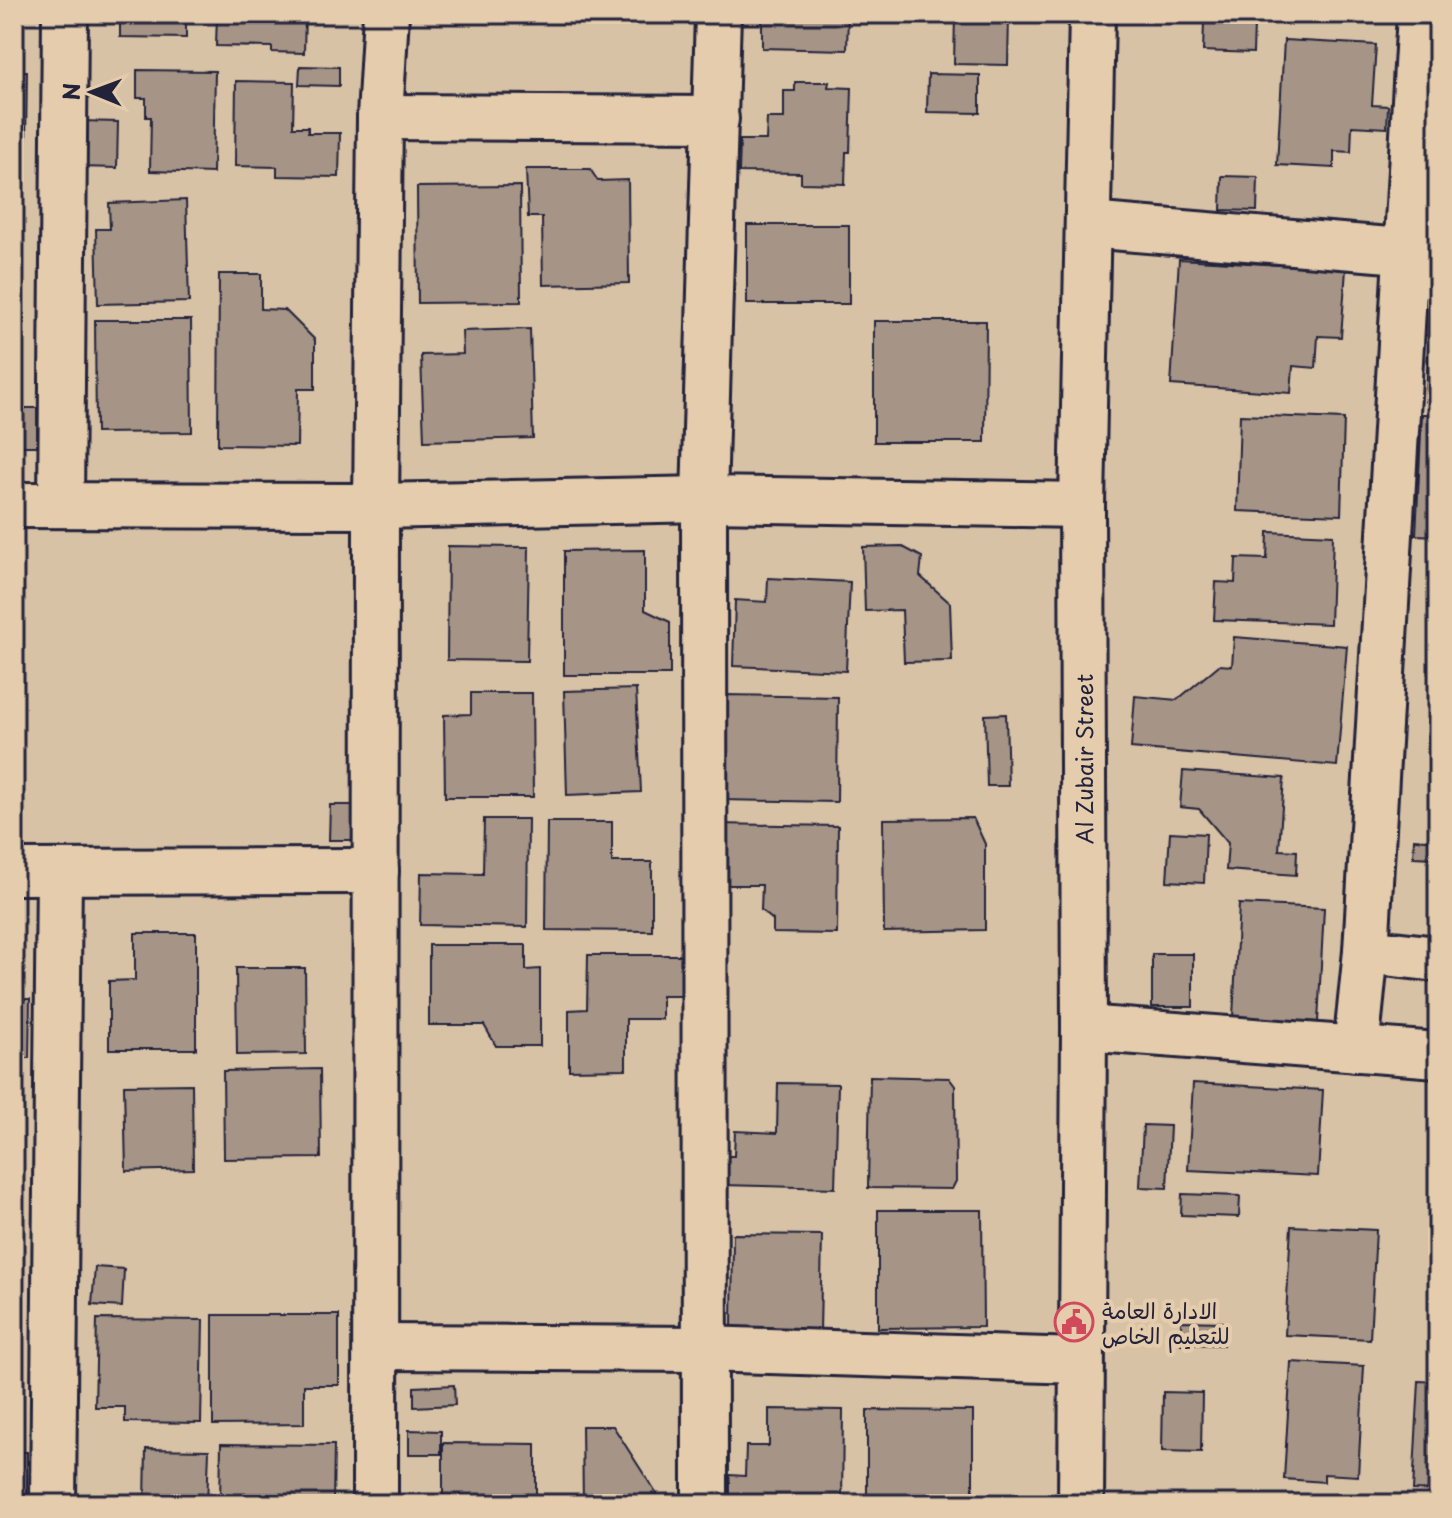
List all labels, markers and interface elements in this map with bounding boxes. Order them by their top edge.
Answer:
north arrow [52,52,132,132]
text: N [54,83,87,101]
street label: Al Zubair Street [1067,674,1100,844]
place label: الادارة العامة للتعليم الخاص [1102,1293,1230,1353]
public building icon: الادارة العامة للتعليم الخاص [1053,1301,1095,1343]

